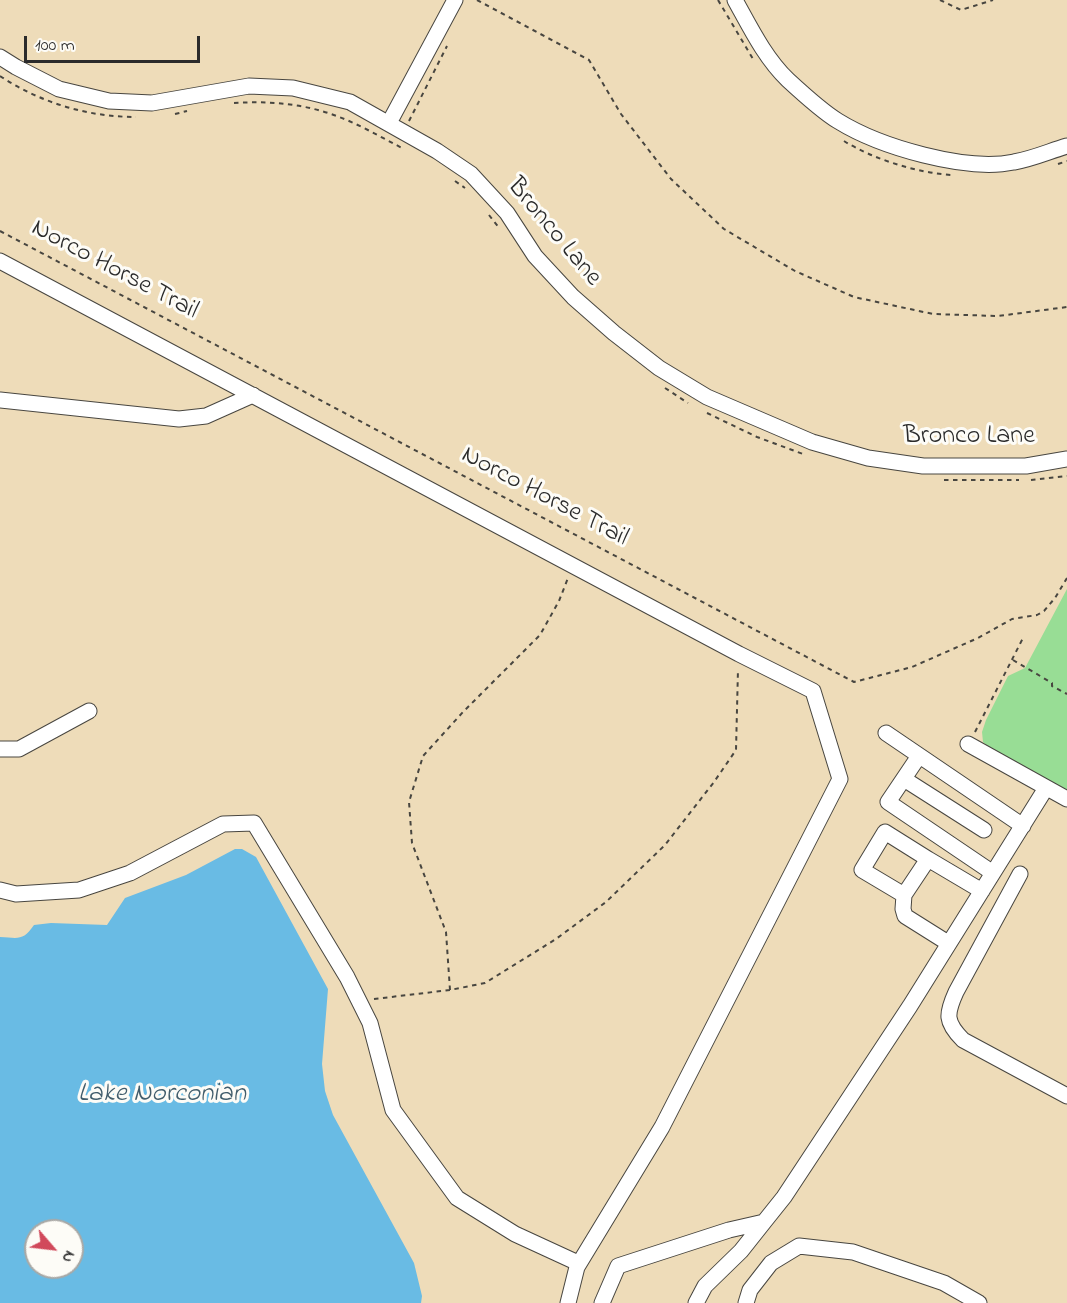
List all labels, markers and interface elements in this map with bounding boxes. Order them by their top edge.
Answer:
scale bar [27,24,202,62]
text: 100 m [35,33,75,59]
street label: Bronco Lane [499,173,607,293]
street label: Norco Horse Trail [25,214,203,328]
street label: Bronco Lane [903,422,1035,454]
street label: Norco Horse Trail [455,441,633,555]
water label: Lake Norconian [78,1080,246,1112]
north arrow [24,1219,84,1279]
text: N [55,1246,81,1267]

